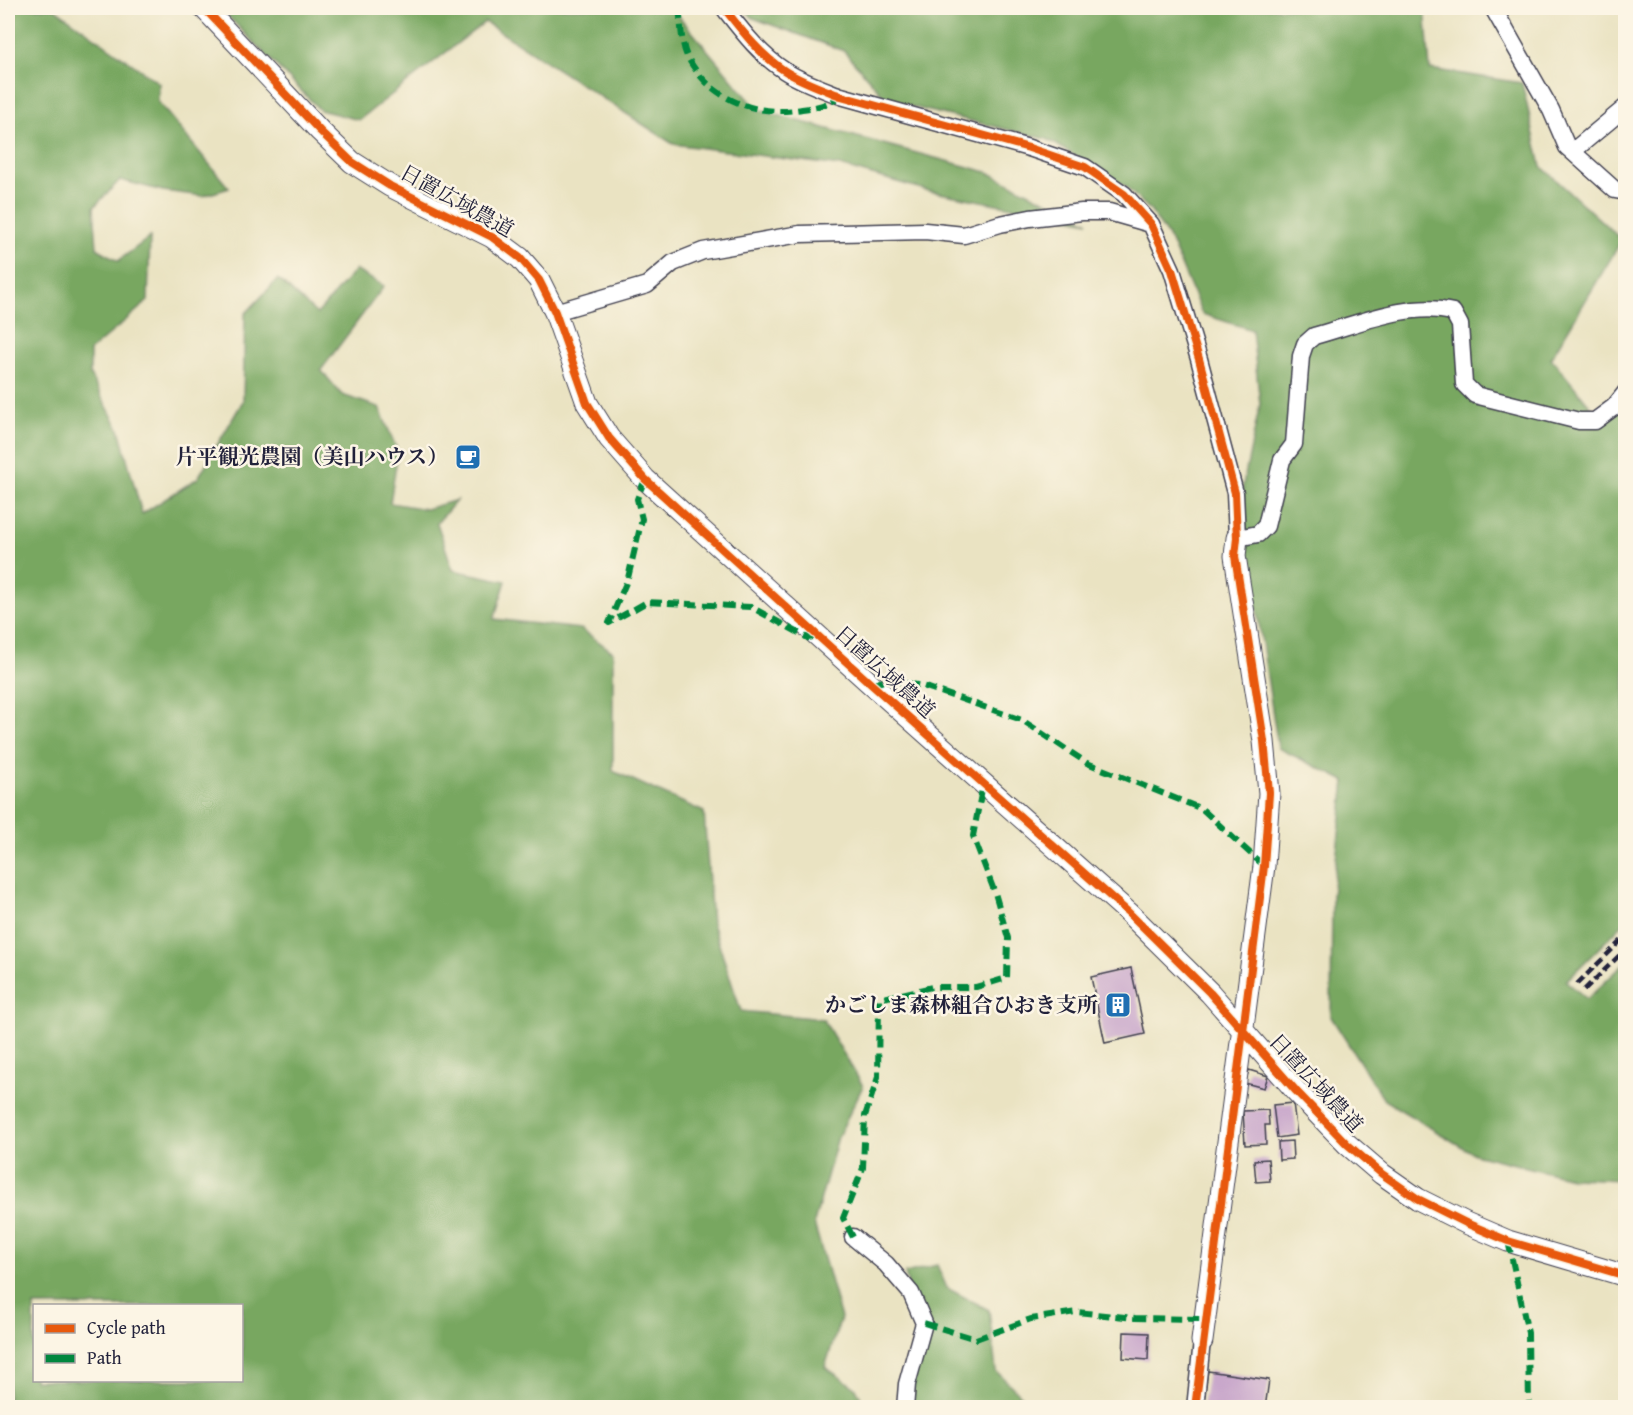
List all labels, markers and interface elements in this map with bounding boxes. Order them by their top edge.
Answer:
street label: 日置広域農道 [395,156,520,245]
place label: 片平観光農園（美山ハウス） [176,441,448,472]
cafe icon: 片平観光農園（美山ハウス） [453,442,483,472]
street label: 日置広域農道 [828,618,943,725]
place label: かごしま森林組合ひおき支所 [825,989,1098,1020]
building icon: かごしま森林組合ひおき支所 [1103,990,1133,1020]
street label: 日置広域農道 [1262,1026,1371,1139]
legend [33,1304,243,1382]
text: Cycle path [87,1314,166,1341]
text: Path [87,1344,122,1371]

